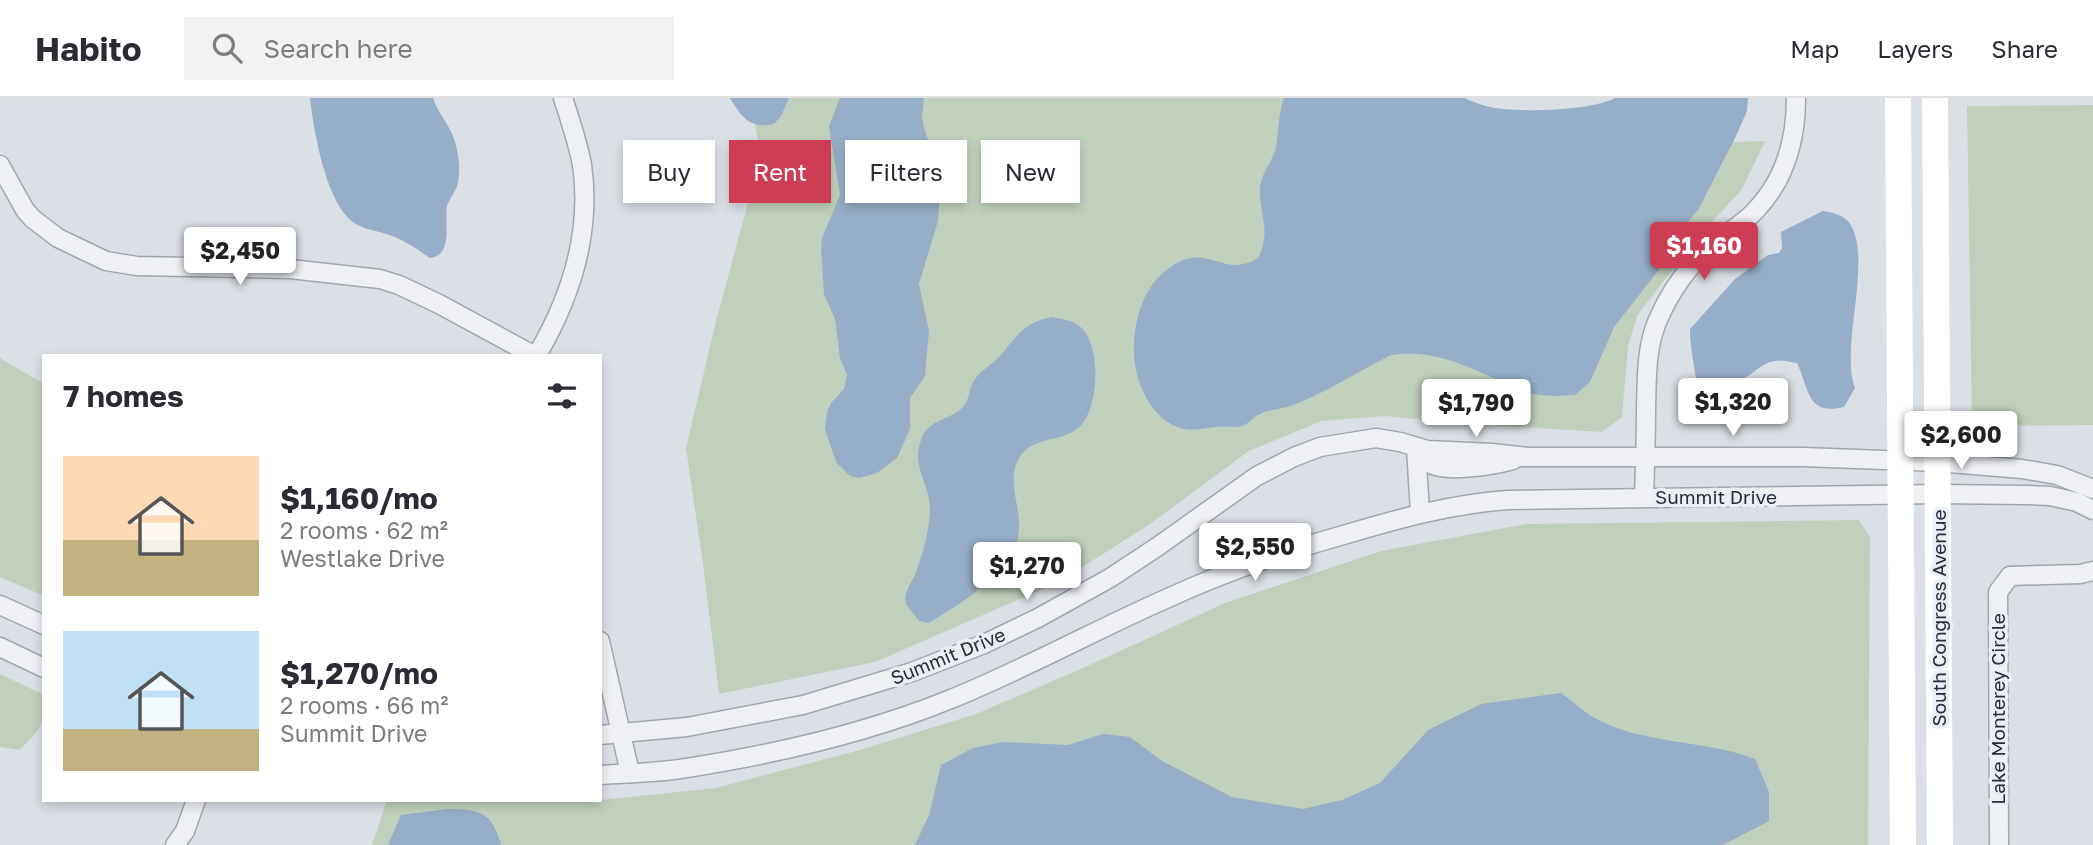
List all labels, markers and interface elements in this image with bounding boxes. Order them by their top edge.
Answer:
search box [184,17,674,80]
text: Habito [35,29,142,68]
icon: search [208,29,246,67]
text: Search here [264,33,413,64]
text: Map [1790,34,1839,63]
text: Layers [1877,34,1953,63]
text: Share [1991,34,2058,63]
chip: Buy [623,140,715,203]
chip: Rent [729,140,831,203]
chip: Filters [845,140,967,203]
chip: New [981,140,1080,203]
pin: $1,160 [1647,222,1761,282]
pin: $2,450 [183,228,297,287]
text: $1,160 [1666,231,1742,259]
text: $2,450 [200,236,280,264]
icon: filters [543,377,581,415]
text: 7 homes [63,378,184,414]
pin: $1,320 [1676,378,1790,438]
pin: $1,790 [1419,380,1533,439]
text: $1,320 [1694,387,1772,415]
text: $1,790 [1438,388,1514,416]
pin: $2,600 [1904,412,2018,471]
text: $2,600 [1920,420,2002,448]
text: $1,160/mo [280,480,438,516]
icon: home [119,484,203,568]
street label: Summit Drive [1655,485,1777,508]
street label: South Congress Avenue [1927,510,1950,726]
text: 2 rooms · 62 m² [280,516,448,544]
pin: $2,550 [1198,524,1312,583]
text: $2,550 [1215,532,1295,560]
pin: $1,270 [970,542,1084,602]
text: Westlake Drive [280,544,445,572]
text: $1,270 [989,551,1065,579]
street label: Lake Monterey Circle [1986,613,2009,805]
street label: Summit Drive [887,622,1009,689]
text: $1,270/mo [280,655,438,691]
icon: home [119,659,203,743]
text: 2 rooms · 66 m² [280,691,449,719]
text: Summit Drive [280,719,427,747]

